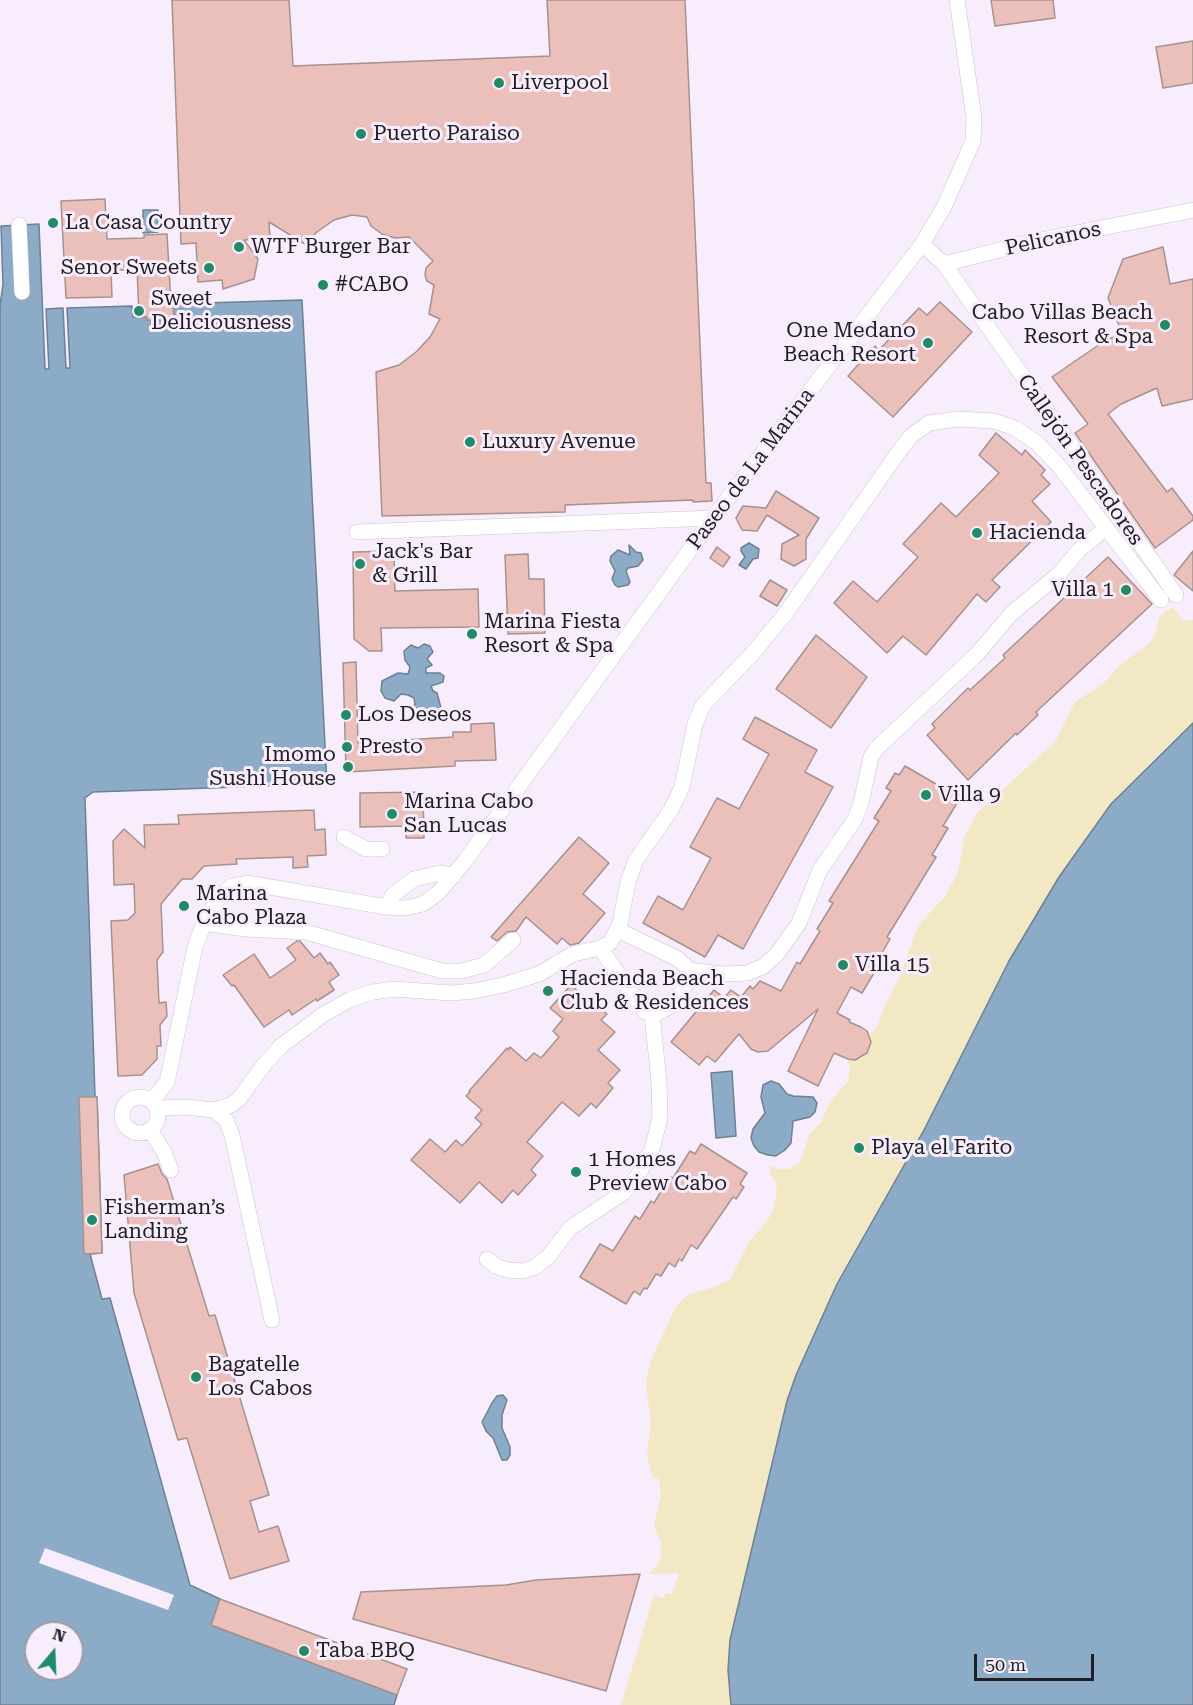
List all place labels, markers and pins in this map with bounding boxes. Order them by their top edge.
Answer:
place label: Liverpool [511,70,609,96]
marker: Liverpool [492,76,506,90]
place label: Puerto Paraiso [373,121,520,147]
marker: Puerto Paraiso [354,127,368,141]
place label: La Casa Country [65,210,232,236]
marker: La Casa Country [46,216,60,230]
place label: WTF Burger Bar [251,234,411,260]
marker: WTF Burger Bar [232,240,246,254]
place label: Senor Sweets [61,255,197,281]
marker: Senor Sweets [202,261,216,275]
place label: #CABO [335,272,409,298]
marker: #CABO [316,278,330,292]
place label: Sweet Deliciousness [151,286,291,336]
place label: Cabo Villas Beach Resort & Spa [972,300,1153,350]
marker: Sweet Deliciousness [132,304,146,318]
place label: One Medano Beach Resort [783,318,916,368]
marker: Cabo Villas Beach Resort & Spa [1158,318,1172,332]
marker: One Medano Beach Resort [921,336,935,350]
place label: Luxury Avenue [482,429,636,455]
marker: Luxury Avenue [463,435,477,449]
place label: Hacienda [989,520,1086,546]
marker: Hacienda [970,526,984,540]
place label: Jack's Bar & Grill [372,539,473,589]
marker: Jack's Bar & Grill [353,557,367,571]
place label: Villa 1 [1051,577,1114,603]
marker: Villa 1 [1119,583,1133,597]
place label: Marina Fiesta Resort & Spa [484,609,621,659]
marker: Marina Fiesta Resort & Spa [465,627,479,641]
place label: Los Deseos [358,702,472,728]
marker: Los Deseos [339,708,353,722]
place label: Presto [359,734,423,760]
marker: Presto [340,740,354,754]
place label: Imomo Sushi House [210,742,336,792]
marker: Imomo Sushi House [341,760,355,774]
place label: Villa 9 [938,782,1001,808]
marker: Villa 9 [919,788,933,802]
place label: Marina Cabo San Lucas [404,789,534,839]
marker: Marina Cabo San Lucas [385,807,399,821]
place label: Marina Cabo Plaza [196,881,307,931]
marker: Marina Cabo Plaza [177,899,191,913]
place label: Villa 15 [855,952,930,978]
marker: Villa 15 [836,958,850,972]
place label: Hacienda Beach Club & Residences [560,966,749,1016]
marker: Hacienda Beach Club & Residences [541,984,555,998]
place label: Playa el Farito [871,1135,1012,1161]
marker: Playa el Farito [852,1141,866,1155]
place label: 1 Homes Preview Cabo [588,1147,727,1197]
marker: 1 Homes Preview Cabo [569,1165,583,1179]
place label: Fisherman’s Landing [104,1195,225,1245]
marker: Fisherman’s Landing [85,1213,99,1227]
place label: Bagatelle Los Cabos [208,1352,312,1402]
marker: Bagatelle Los Cabos [189,1370,203,1384]
place label: Taba BBQ [316,1638,415,1664]
marker: Taba BBQ [297,1644,311,1658]

